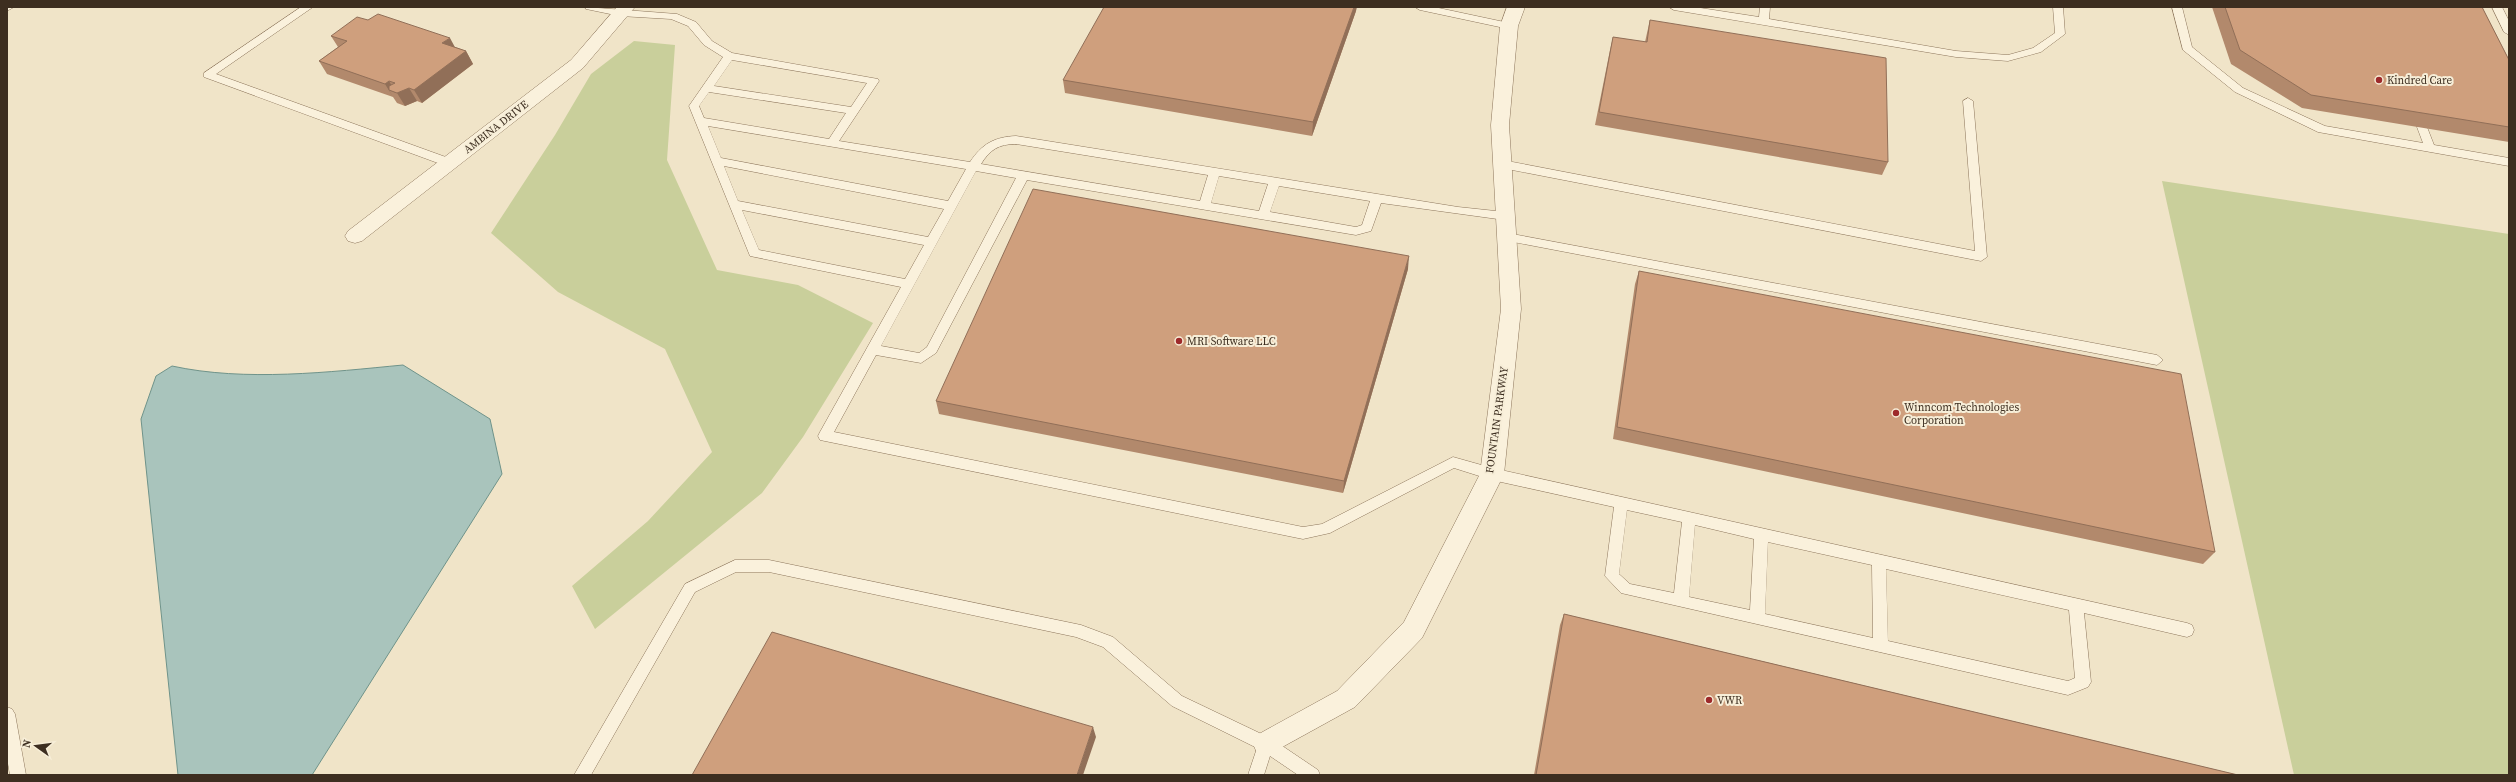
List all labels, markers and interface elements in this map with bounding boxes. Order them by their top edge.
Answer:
place label: Kindred Care [2387,73,2452,88]
marker: Kindred Care [2374,75,2384,85]
street label: AMBINA DRIVE [461,97,532,157]
place label: MRI Software LLC [1187,334,1276,349]
marker: MRI Software LLC [1174,336,1184,346]
street label: FOUNTAIN PARKWAY [1482,366,1512,474]
place label: Winncom Technologies Corporation [1904,400,2019,428]
marker: Winncom Technologies Corporation [1891,408,1901,418]
place label: VWR [1717,693,1742,708]
marker: VWR [1704,695,1714,705]
north arrow [16,726,56,766]
text: N [19,738,35,749]

